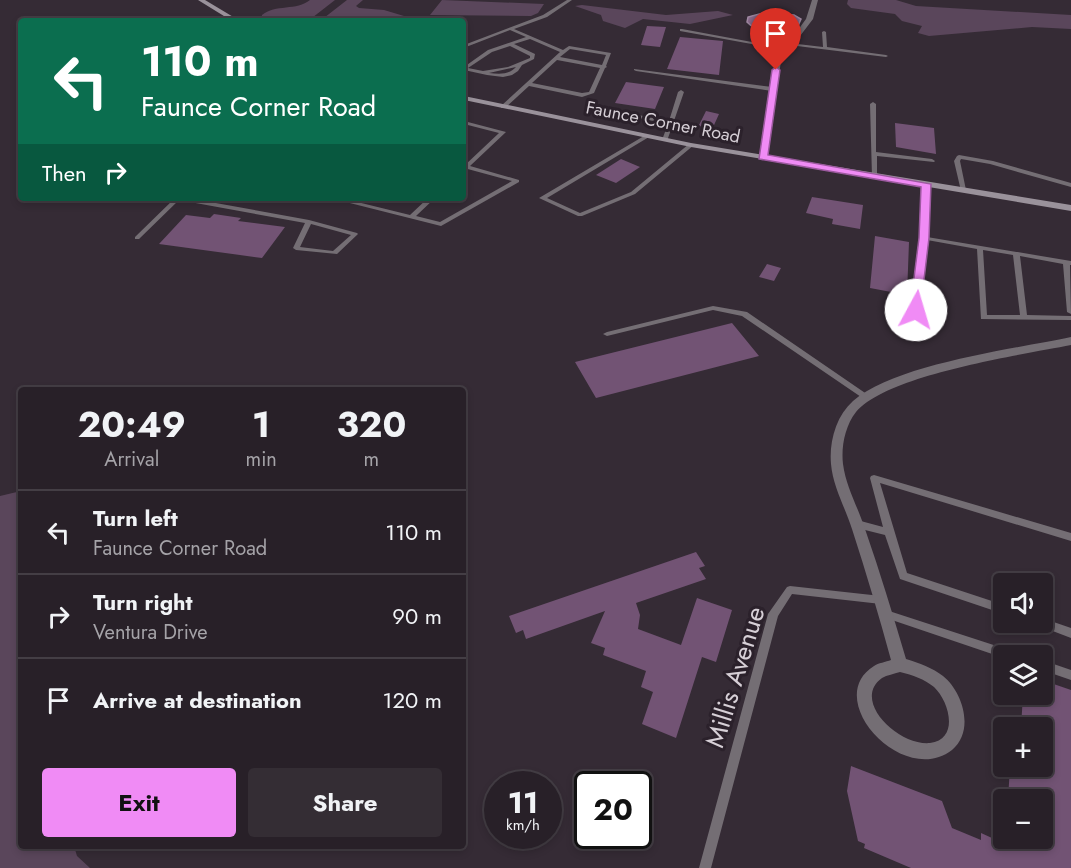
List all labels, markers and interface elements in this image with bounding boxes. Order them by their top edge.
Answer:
pin [750,8,801,70]
icon: arrive [759,17,792,50]
text: 110 m [141,31,259,92]
icon: left [42,42,120,120]
text: Faunce Corner Road [141,87,376,126]
street label: Faunce Corner Road [584,94,742,150]
icon: right [99,156,132,189]
text: Then [42,157,87,189]
position arrow [884,278,948,342]
text: 20:49 [78,398,186,450]
text: 1 [252,398,270,450]
text: 320 [337,398,406,450]
text: Arrival [104,445,159,474]
text: min [246,445,277,474]
text: m [364,445,379,474]
text: Turn left [93,502,178,534]
icon: left [42,516,75,549]
text: 110 m [385,516,442,548]
text: Faunce Corner Road [93,534,267,563]
map controls [993,573,1053,849]
button: sound [993,573,1053,633]
text: Turn right [93,586,193,618]
icon: right [42,600,75,633]
text: 90 m [392,600,442,632]
street label: Millis Avenue [696,602,774,752]
text: Ventura Drive [93,618,208,647]
button: layers [993,645,1053,705]
icon: arrive [42,684,75,717]
text: Arrive at destination [93,684,302,716]
text: 120 m [383,684,442,716]
button: + [993,717,1053,777]
button: Exit [42,768,236,837]
button: Share [248,768,442,837]
speed limit sign: 20 [574,771,652,849]
text: 11 [508,781,538,824]
button: − [993,789,1053,849]
text: km/h [506,814,540,836]

